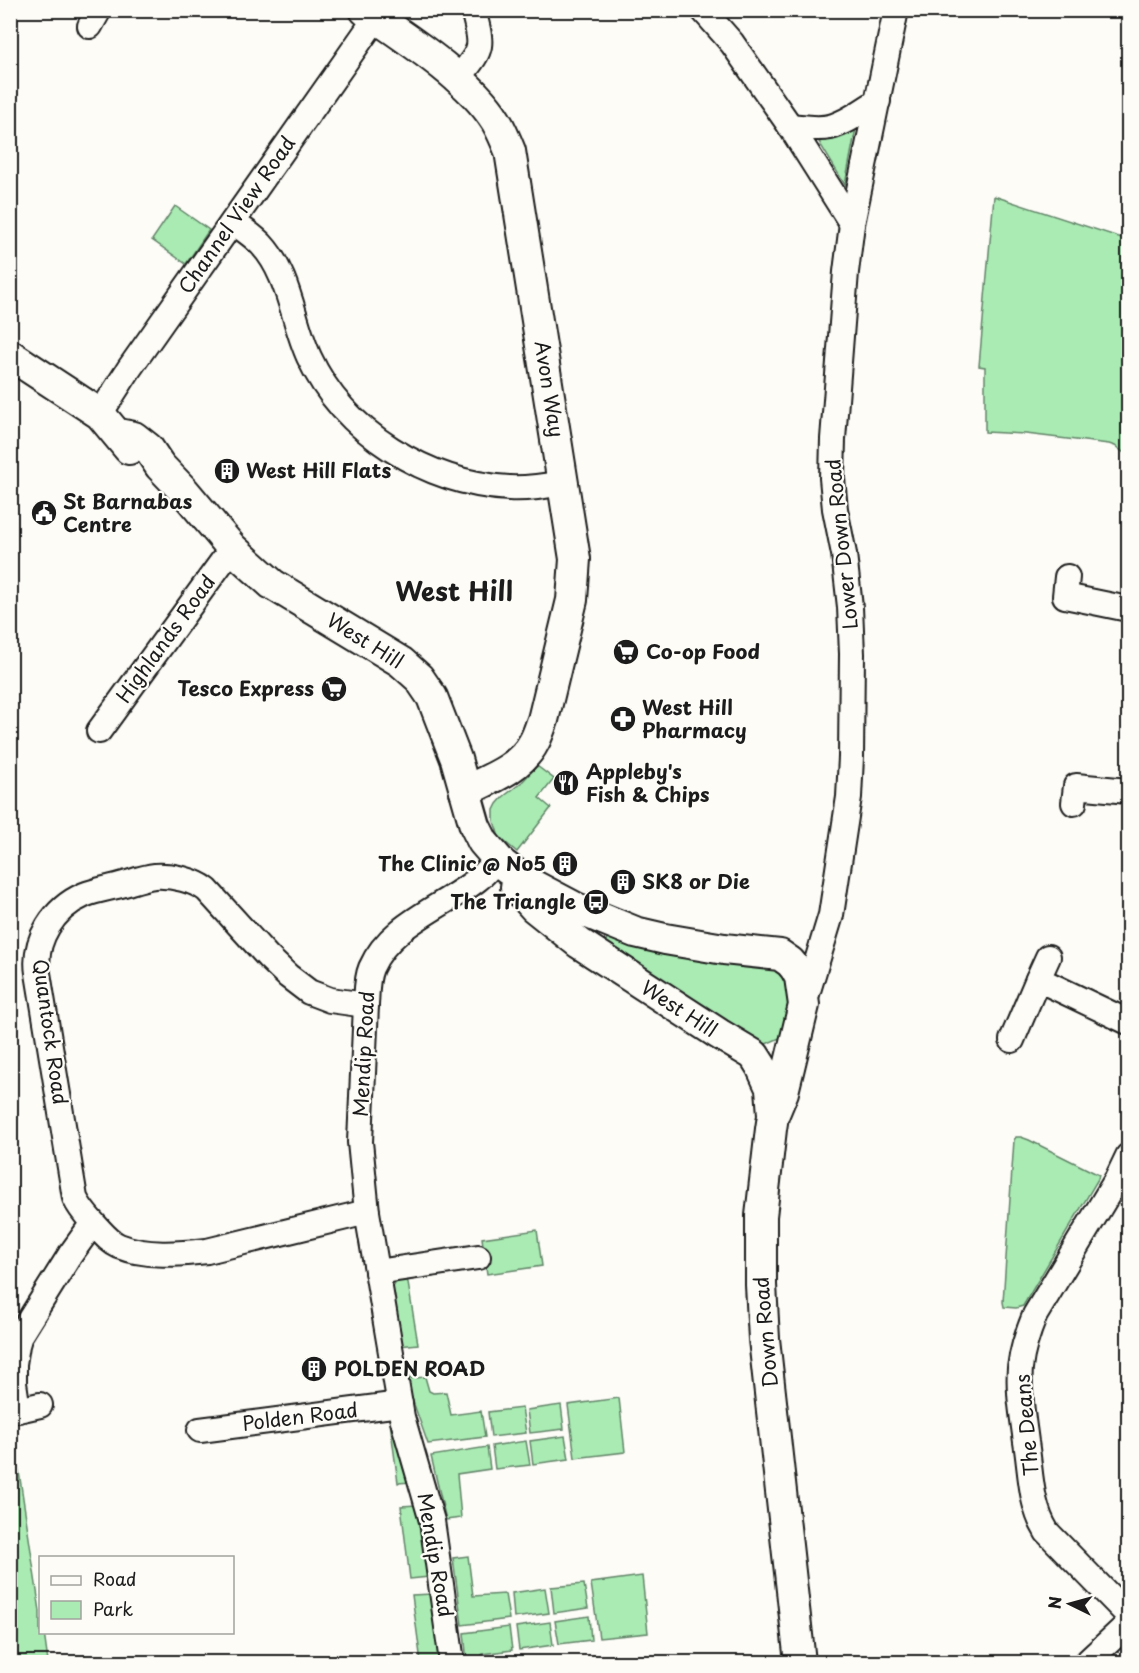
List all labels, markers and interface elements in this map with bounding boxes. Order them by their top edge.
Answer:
street label: Channel View Road [170,129,302,299]
street label: Avon Way [528,338,572,439]
place label: West Hill Flats [246,455,391,485]
building icon: West Hill Flats [212,456,242,486]
street label: Lower Down Road [817,457,865,631]
place label: St Barnabas Centre [63,486,193,539]
public building icon: St Barnabas Centre [29,498,59,528]
street label: Highlands Road [108,568,222,709]
district label: West Hill [395,571,513,610]
street label: West Hill [321,605,410,676]
place label: Co-op Food [646,636,760,666]
supermarket icon: Co-op Food [611,637,641,667]
place label: Tesco Express [177,673,314,703]
supermarket icon: Tesco Express [319,674,349,704]
place label: West Hill Pharmacy [642,692,747,745]
pharmacy icon: West Hill Pharmacy [608,704,638,734]
place label: Appleby's Fish & Chips [586,756,710,809]
restaurant icon: Appleby's Fish & Chips [551,768,581,798]
place label: The Clinic @ No5 [378,848,546,878]
building icon: The Clinic @ No5 [550,849,580,879]
place label: SK8 or Die [642,866,750,896]
building icon: SK8 or Die [608,867,638,897]
place label: The Triangle [450,886,576,916]
bus stop icon: The Triangle [581,887,611,917]
street label: Quantock Road [26,957,76,1107]
street label: West Hill [636,972,724,1044]
street label: Mendip Road [345,990,381,1118]
street label: Down Road [745,1275,785,1389]
place label: POLDEN ROAD [334,1353,486,1383]
building icon: POLDEN ROAD [299,1354,329,1384]
street label: The Deans [1007,1373,1045,1477]
street label: Polden Road [240,1394,359,1438]
street label: Mendip Road [410,1490,462,1619]
legend [39,1556,234,1634]
text: Road [93,1565,137,1592]
north arrow [1040,1574,1100,1634]
text: Park [93,1595,133,1622]
text: N [1042,1595,1067,1610]

